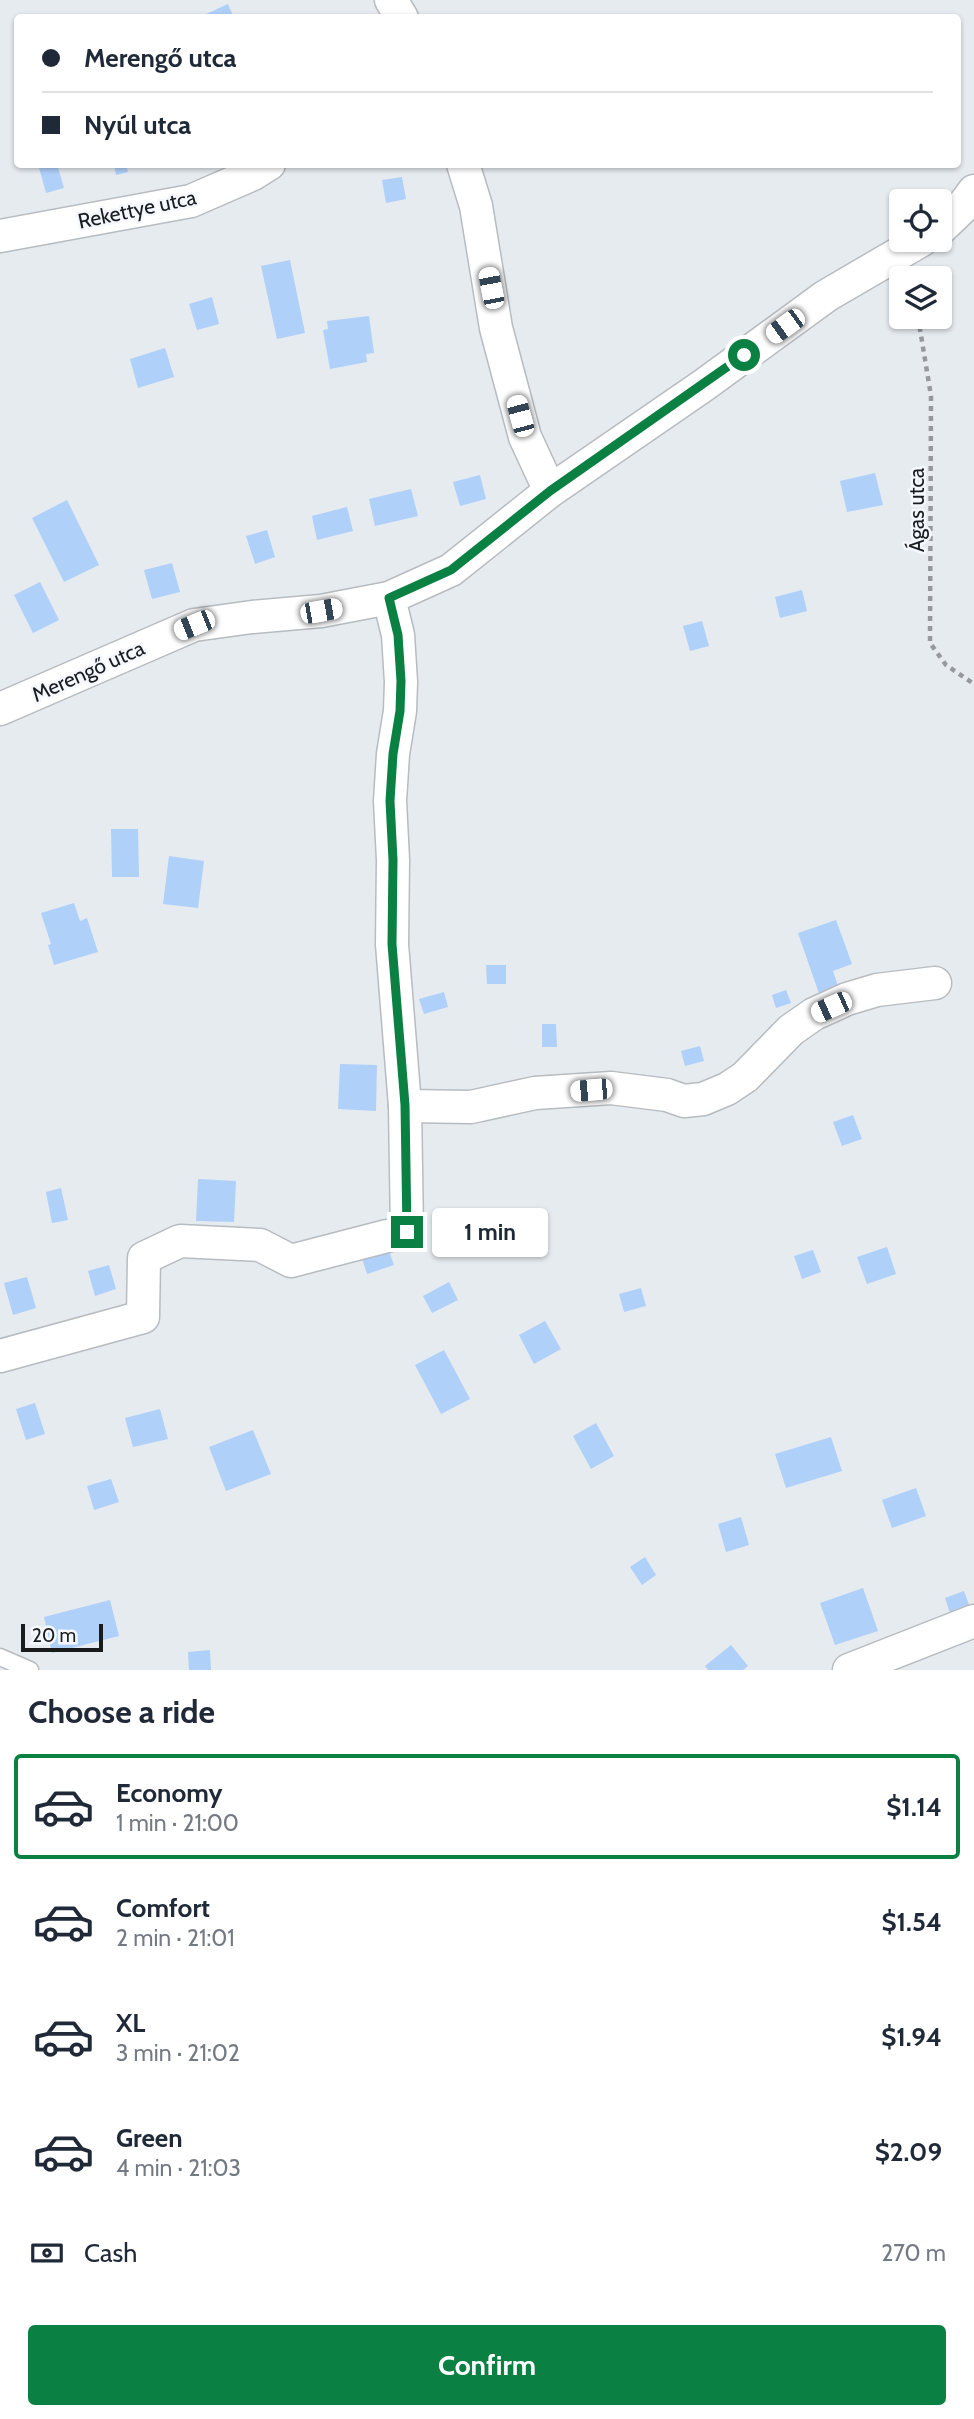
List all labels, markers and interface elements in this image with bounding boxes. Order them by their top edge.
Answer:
text: Merengő utca [84,42,237,74]
text: Nyúl utca [84,109,191,141]
street label: Rekettye utca [76,184,198,234]
map controls [889,189,952,329]
button: locate [889,189,952,252]
car [477,265,506,311]
button: layers [889,266,952,329]
car [762,305,809,347]
route start [728,339,760,371]
car [505,393,536,439]
street label: Ágas utca [904,468,929,552]
car [299,597,344,625]
car [171,607,218,643]
street label: Merengő utca [28,635,148,707]
car [808,989,855,1025]
car [570,1078,613,1102]
callout: 1 min [432,1208,547,1256]
route end [391,1216,423,1248]
text: 1 min [464,1218,516,1246]
scale bar [21,1621,103,1653]
text: 20 m [32,1624,76,1647]
text: Choose a ride [28,1692,215,1731]
icon: car [32,1775,95,1838]
text: Economy [116,1777,222,1809]
text: $1.14 [886,1791,942,1823]
text: 1 min · 21:00 [116,1809,239,1837]
icon: car [32,1890,95,1953]
text: Comfort [116,1892,210,1924]
text: $1.54 [881,1906,942,1938]
text: 2 min · 21:01 [116,1924,235,1952]
icon: car [32,2005,95,2068]
text: XL [116,2007,145,2039]
text: $1.94 [881,2021,942,2053]
text: 3 min · 21:02 [116,2039,240,2067]
icon: car [32,2120,95,2183]
text: Green [116,2122,183,2154]
text: $2.09 [875,2136,942,2168]
text: 4 min · 21:03 [116,2154,241,2182]
icon: cash [28,2234,66,2272]
text: Cash [84,2237,137,2269]
text: 270 m [881,2239,946,2267]
button: Confirm [28,2325,946,2405]

